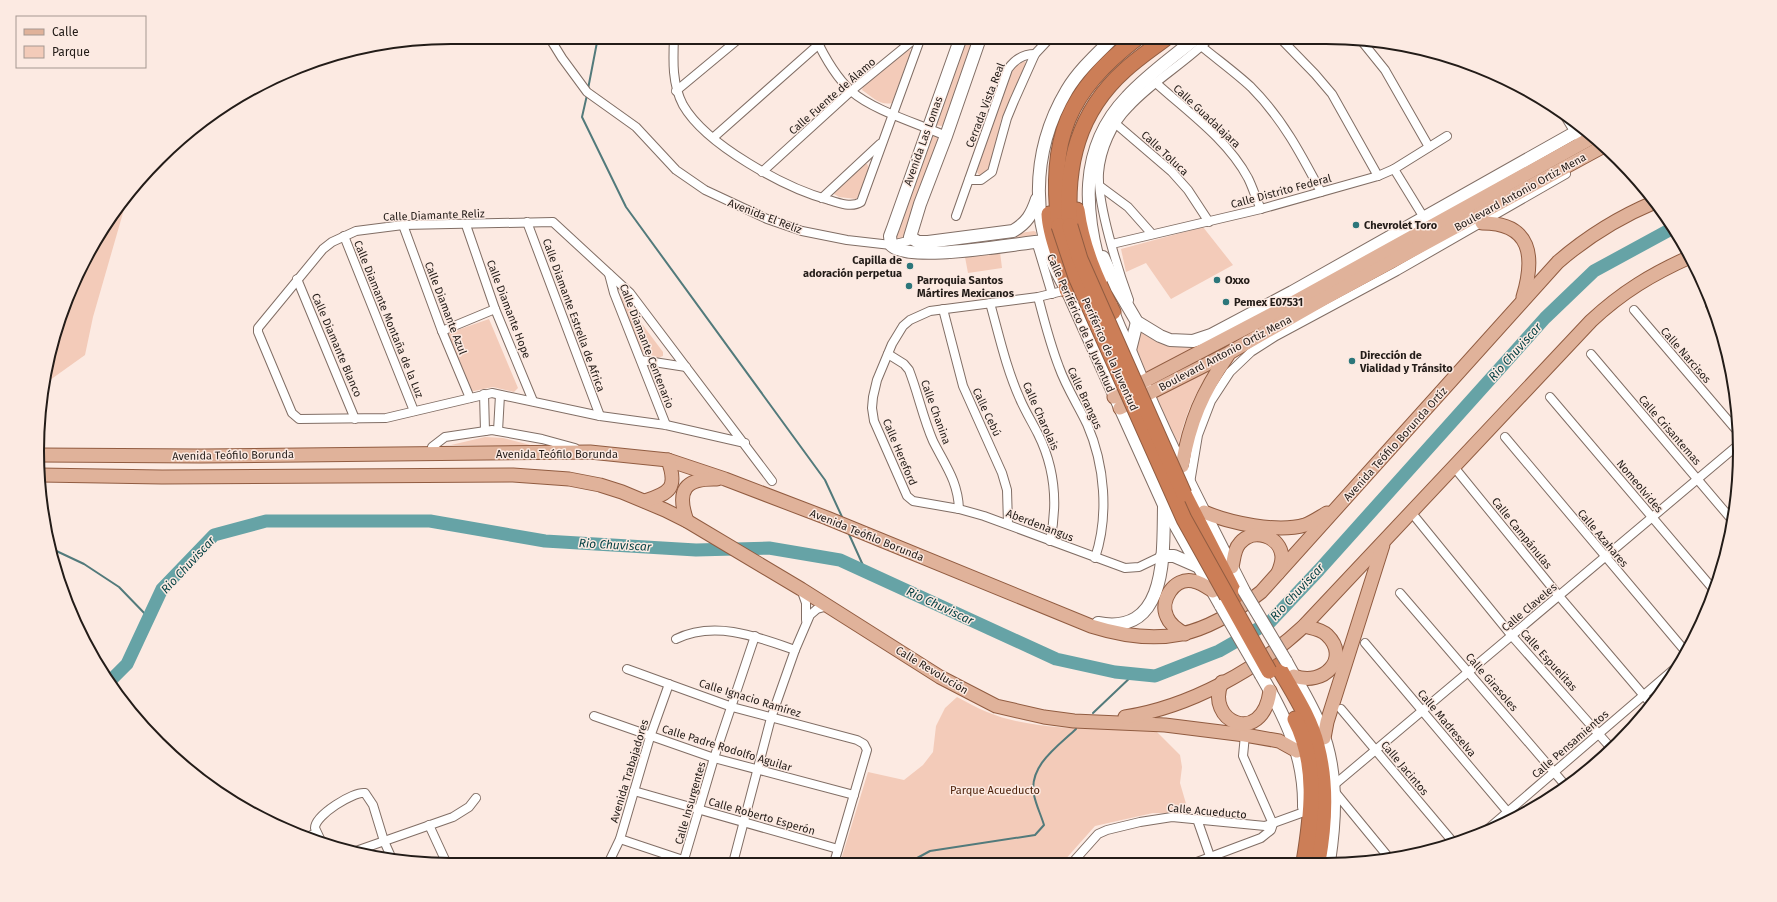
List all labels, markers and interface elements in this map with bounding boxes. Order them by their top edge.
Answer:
legend [16,16,146,68]
text: Calle [52,25,79,39]
text: Parque [52,45,90,59]
street label: Calle Fuente de Álamo [786,54,878,138]
street label: Cerrada Vista Real [963,61,1008,150]
street label: Calle Guadalajara [1170,82,1243,151]
street label: Avenida Las Lomas [901,95,946,188]
street label: Calle Toluca [1138,128,1191,178]
street label: Boulevard Antonio Ortiz Mena [1452,151,1588,234]
street label: Calle Distrito Federal [1229,172,1333,211]
street label: Avenida El Relíz [726,196,804,237]
street label: Calle Diamante Reliz [383,207,485,224]
place label: Chevrolet Toro [1364,219,1438,232]
marker: Chevrolet Toro [1351,220,1361,230]
street label: Calle Diamante Estrella de Africa [540,237,607,394]
street label: Calle Diamante Montaña de la Luz [351,239,426,400]
street label: Calle Periférico de la Juventud [1044,252,1118,394]
place label: Capilla de adoración perpetua [803,254,902,280]
street label: Calle Diamante Hope [484,258,533,360]
street label: Calle Diamante Azul [422,260,469,357]
marker: Capilla de adoración perpetua [905,261,915,271]
place label: Parroquia Santos Mártires Mexicanos [917,274,1015,300]
place label: Oxxo [1225,274,1251,287]
marker: Oxxo [1212,275,1222,285]
marker: Parroquia Santos Mártires Mexicanos [904,281,914,291]
street label: Calle Diamante Centenario [617,282,676,410]
street label: Calle Diamante Blanco [309,291,364,399]
street label: Periférico de la Juventud [1079,295,1141,413]
place label: Pemex E07531 [1234,296,1303,309]
marker: Pemex E07531 [1221,297,1231,307]
street label: Boulevard Antonio Ortiz Mena [1157,313,1294,394]
water label: Rio Chuviscar [1486,320,1545,384]
street label: Calle Narcisos [1658,325,1713,386]
place label: Dirección de Vialidad y Tránsito [1359,349,1453,375]
marker: Dirección de Vialidad y Tránsito [1347,356,1357,366]
street label: Calle Brangus [1064,365,1105,431]
street label: Calle Chanina [918,378,953,446]
street label: Calle Charolais [1020,380,1061,452]
street label: Avenida Teófilo Borunda Ortíz [1341,385,1450,504]
street label: Calle Cebú [970,386,1003,439]
street label: Calle Crisantemas [1636,393,1703,468]
street label: Calle Hereford [880,417,919,487]
street label: Avenida Teófilo Borunda [172,448,294,463]
street label: Avenida Teófilo Borunda [496,448,618,461]
street label: Nomeolvides [1614,457,1666,515]
street label: Calle Campánulas [1489,495,1554,572]
street label: Avenida Teófilo Borunda [808,507,926,564]
street label: Aberdenangus [1004,507,1075,544]
street label: Calle Azahares [1575,507,1631,570]
water label: Rio Chuviscar [158,533,218,596]
water label: Rio Chuviscar [578,536,652,554]
water label: Rio Chuviscar [1267,560,1327,623]
street label: Calle Claveles [1499,581,1560,634]
water label: Rio Chuviscar [904,584,976,628]
street label: Calle Espuelitas [1518,627,1580,694]
street label: Calle Revolución [893,644,970,697]
street label: Calle Girasoles [1463,651,1520,714]
street label: Calle Ignacio Ramírez [697,677,803,720]
street label: Calle Madreselva [1415,687,1479,760]
street label: Calle Pensamientos [1529,708,1611,781]
street label: Avenida Trabajadores [608,718,651,824]
street label: Calle Padre Rodolfo Aguilar [660,722,794,775]
street label: Calle Jacintos [1378,739,1431,798]
street label: Calle Insurgentes [672,760,709,846]
park label: Parque Acueducto [950,784,1040,797]
street label: Calle Roberto Esperón [707,795,817,838]
street label: Calle Acueducto [1167,802,1247,821]

